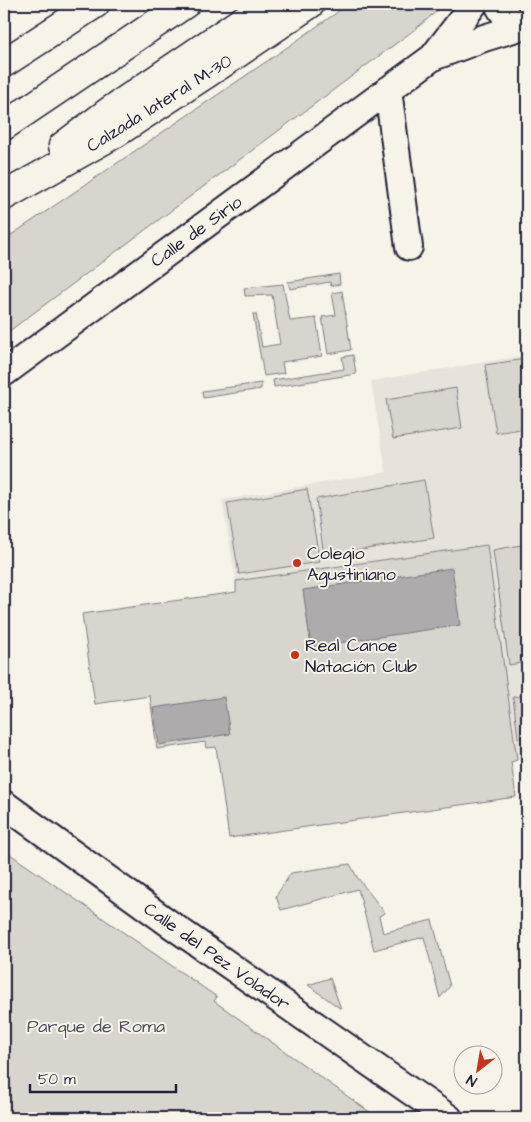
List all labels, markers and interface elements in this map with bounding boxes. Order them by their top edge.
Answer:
street label: Calzada lateral M-30 [82,48,237,158]
street label: Calle de Sirio [145,190,247,273]
place label: Colegio Agustiniano [307,541,396,588]
marker: Colegio Agustiniano [291,557,303,569]
place label: Real Canoe Natación Club [305,633,417,679]
marker: Real Canoe Natación Club [289,649,301,661]
street label: Calle del Pez Volador [138,896,295,1016]
park label: Parque de Roma [27,1014,165,1039]
north arrow [454,1044,504,1094]
scale bar [30,1062,176,1094]
text: 50 m [38,1069,76,1090]
text: N [463,1069,481,1091]

